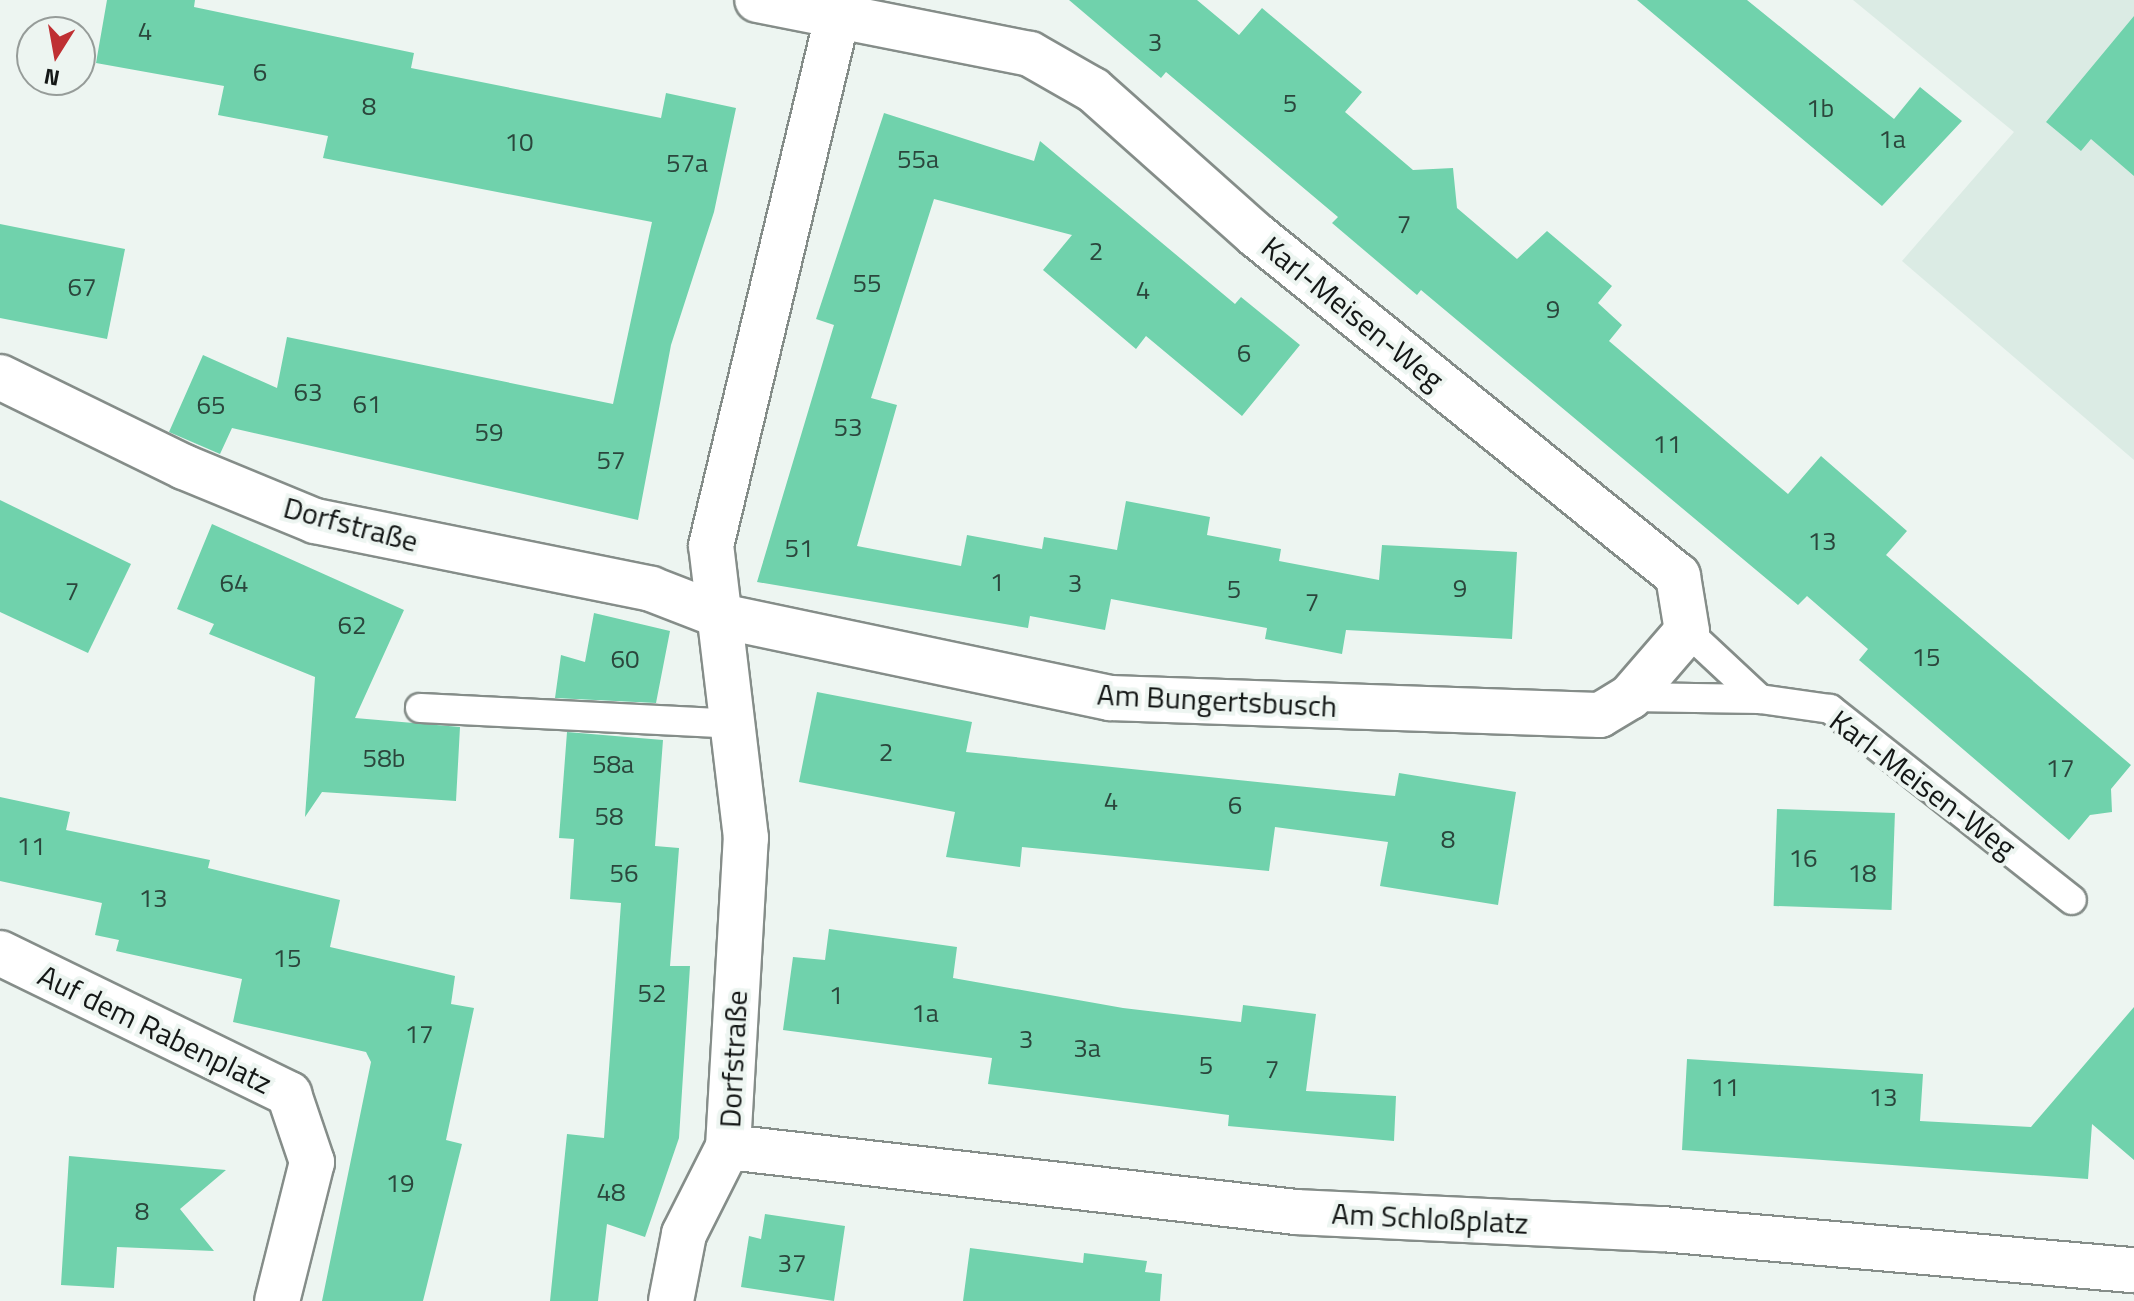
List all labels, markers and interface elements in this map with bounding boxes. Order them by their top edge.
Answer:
house number: 4 [138,15,152,47]
north arrow [16,16,96,96]
house number: 3 [1148,26,1162,58]
house number: 6 [253,56,267,88]
text: N [41,59,63,96]
house number: 5 [1283,87,1297,119]
house number: 8 [362,90,376,122]
house number: 1b [1806,92,1834,124]
house number: 1a [1878,123,1906,155]
house number: 10 [504,126,534,158]
house number: 55a [897,143,939,175]
house number: 57a [666,147,708,179]
house number: 7 [1397,208,1411,240]
street label: Karl-Meisen-Weg [1255,229,1451,397]
house number: 2 [1089,235,1103,267]
house number: 55 [852,267,882,299]
house number: 67 [67,271,97,303]
house number: 4 [1136,274,1150,306]
house number: 9 [1546,293,1560,325]
house number: 6 [1237,337,1251,369]
house number: 63 [293,376,323,408]
house number: 61 [352,388,382,420]
house number: 65 [196,389,226,421]
house number: 53 [833,411,863,443]
house number: 59 [474,416,504,448]
house number: 11 [1652,428,1682,460]
house number: 57 [596,444,626,476]
street label: Dorfstraße [280,489,422,559]
house number: 13 [1807,525,1837,557]
house number: 51 [784,532,814,564]
house number: 1 [990,566,1004,598]
house number: 64 [219,567,249,599]
house number: 3 [1068,567,1082,599]
house number: 9 [1453,572,1467,604]
house number: 5 [1227,573,1241,605]
house number: 7 [65,575,79,607]
house number: 7 [1305,586,1319,618]
house number: 62 [337,609,367,641]
house number: 15 [1911,641,1941,673]
house number: 60 [610,643,640,675]
street label: Am Bungertsbusch [1096,676,1338,724]
street label: Karl-Meisen-Weg [1823,702,2023,866]
house number: 2 [879,736,893,768]
house number: 58b [363,742,405,774]
house number: 58a [592,748,634,780]
house number: 17 [2045,752,2075,784]
house number: 4 [1104,785,1118,817]
house number: 6 [1228,789,1242,821]
house number: 58 [594,800,624,832]
house number: 8 [1441,823,1455,855]
house number: 11 [16,830,46,862]
house number: 16 [1788,842,1818,874]
house number: 56 [609,857,639,889]
house number: 18 [1847,857,1877,889]
house number: 13 [138,882,168,914]
house number: 15 [272,942,302,974]
street label: Auf dem Rabenplatz [32,957,278,1101]
house number: 52 [637,977,667,1009]
house number: 1 [829,979,843,1011]
street label: Dorfstraße [711,989,755,1129]
house number: 1a [911,997,939,1029]
house number: 17 [404,1018,434,1050]
house number: 3 [1019,1023,1033,1055]
house number: 3a [1073,1032,1101,1064]
house number: 5 [1199,1049,1213,1081]
house number: 7 [1265,1053,1279,1085]
house number: 11 [1710,1071,1740,1103]
house number: 13 [1868,1081,1898,1113]
house number: 19 [385,1167,415,1199]
house number: 48 [596,1176,626,1208]
house number: 8 [135,1195,149,1227]
street label: Am Schloßplatz [1331,1195,1529,1241]
house number: 37 [777,1247,807,1279]

